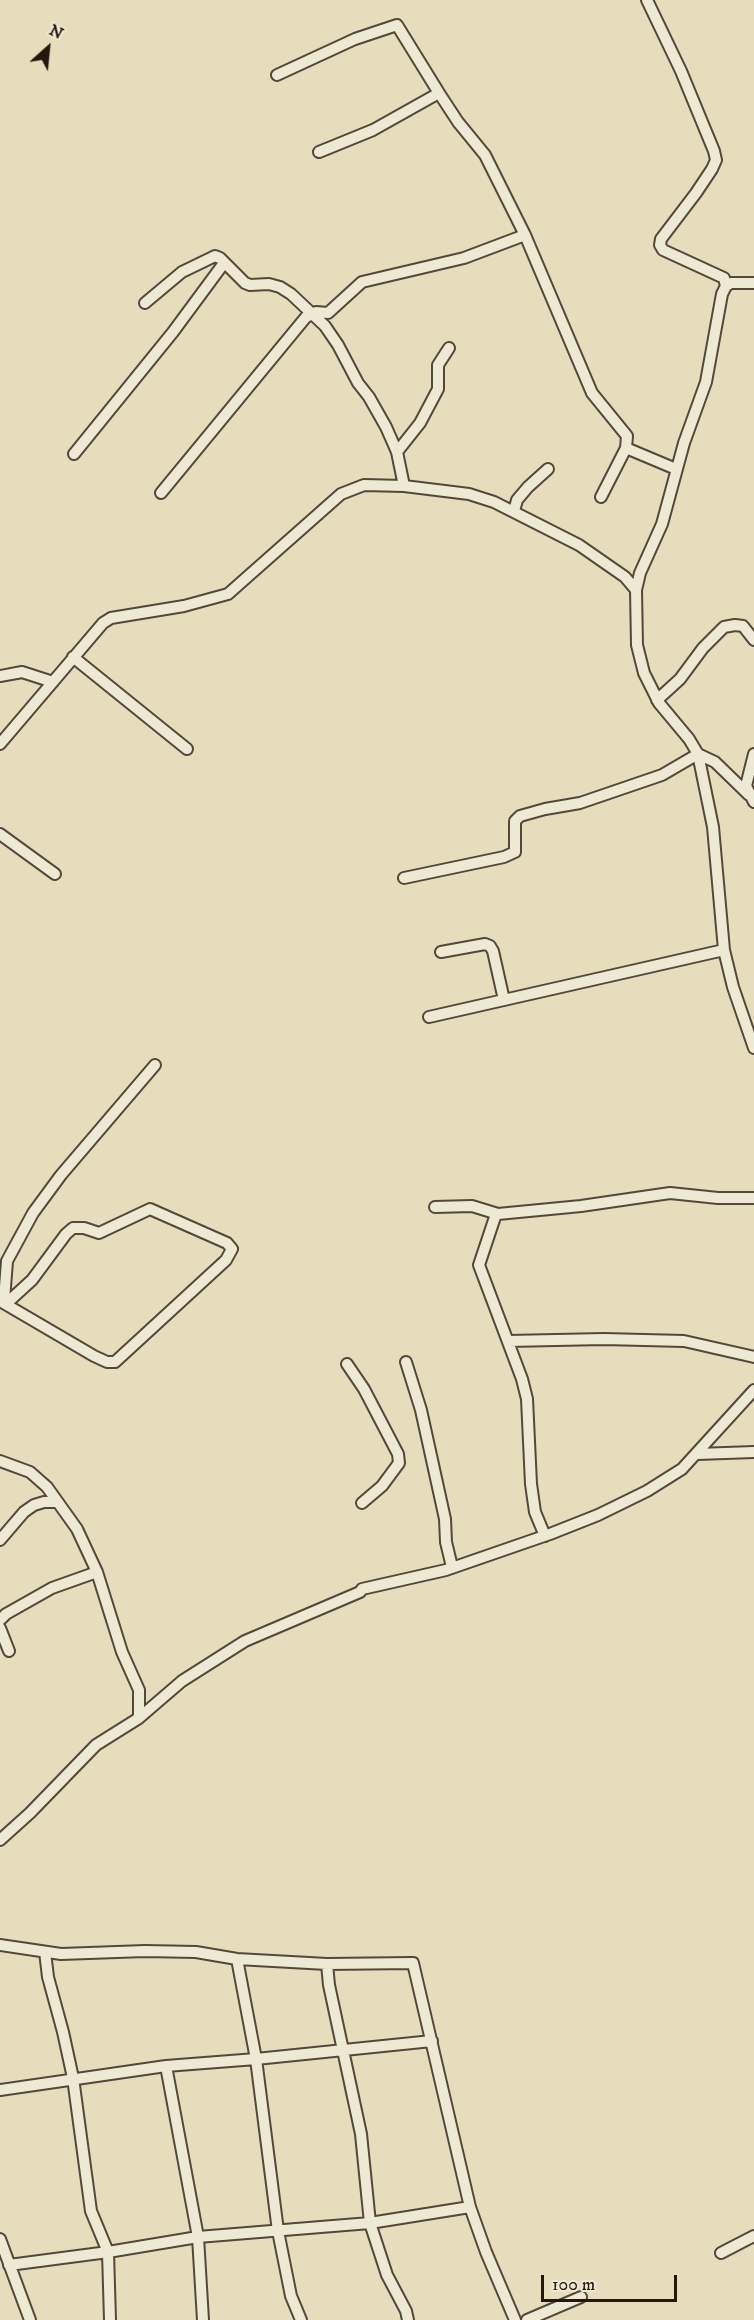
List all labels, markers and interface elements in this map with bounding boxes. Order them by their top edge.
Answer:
north arrow [18,18,78,78]
text: N [46,20,67,44]
scale bar [544,2263,680,2301]
text: 100 m [552,2274,595,2296]

